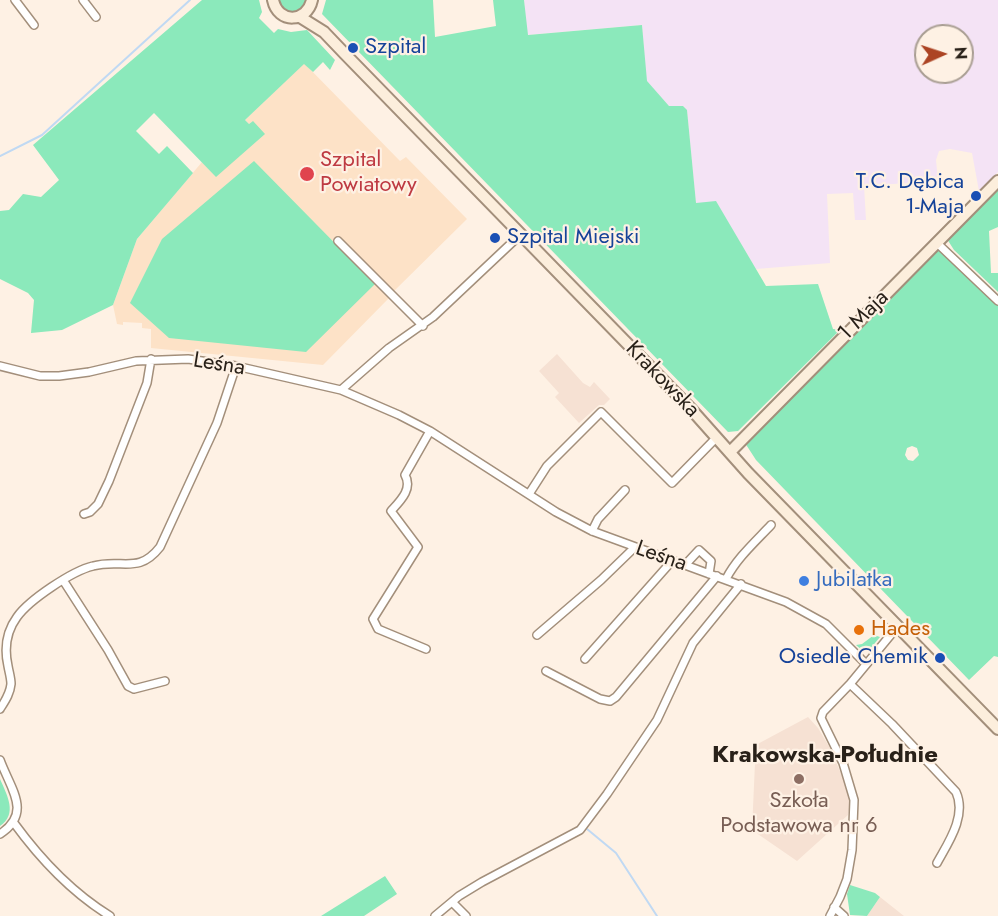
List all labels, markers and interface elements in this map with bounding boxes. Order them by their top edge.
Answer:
north arrow [914,24,974,84]
place label: Szpital [365,35,426,61]
marker: Szpital [346,41,360,55]
text: N [949,46,972,60]
place label: Szpital Powiatowy [320,148,417,200]
marker: Szpital Powiatowy [298,165,316,183]
place label: T.C. Dębica 1-Maja [856,170,964,222]
marker: T.C. Dębica 1-Maja [969,189,983,203]
place label: Szpital Miejski [507,225,640,251]
marker: Szpital Miejski [488,231,502,245]
street label: 1 Maja [833,285,895,347]
street label: Krakowska [619,336,705,424]
street label: Leśna [191,348,247,382]
street label: Leśna [632,536,690,578]
place label: Jubilatka [816,568,892,594]
marker: Jubilatka [797,574,811,588]
place label: Hades [871,617,930,643]
marker: Hades [852,623,866,637]
place label: Osiedle Chemik [779,645,928,671]
marker: Osiedle Chemik [933,651,947,665]
district label: Krakowska-Południe [712,742,938,770]
marker: Szkoła Podstawowa nr 6 [792,772,806,786]
place label: Szkoła Podstawowa nr 6 [720,789,878,840]

